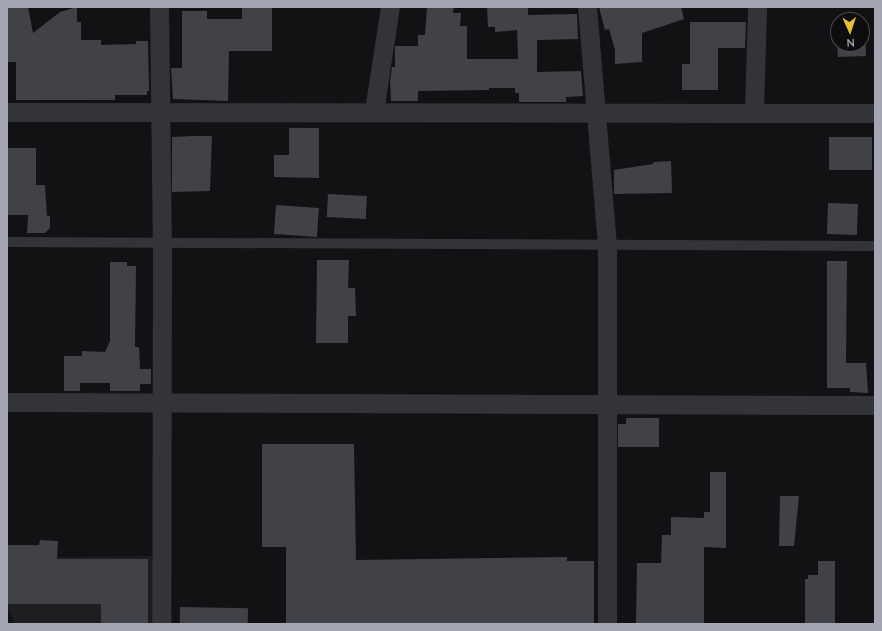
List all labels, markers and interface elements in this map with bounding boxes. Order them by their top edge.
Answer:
north arrow [830,12,870,52]
text: N [846,36,855,50]

